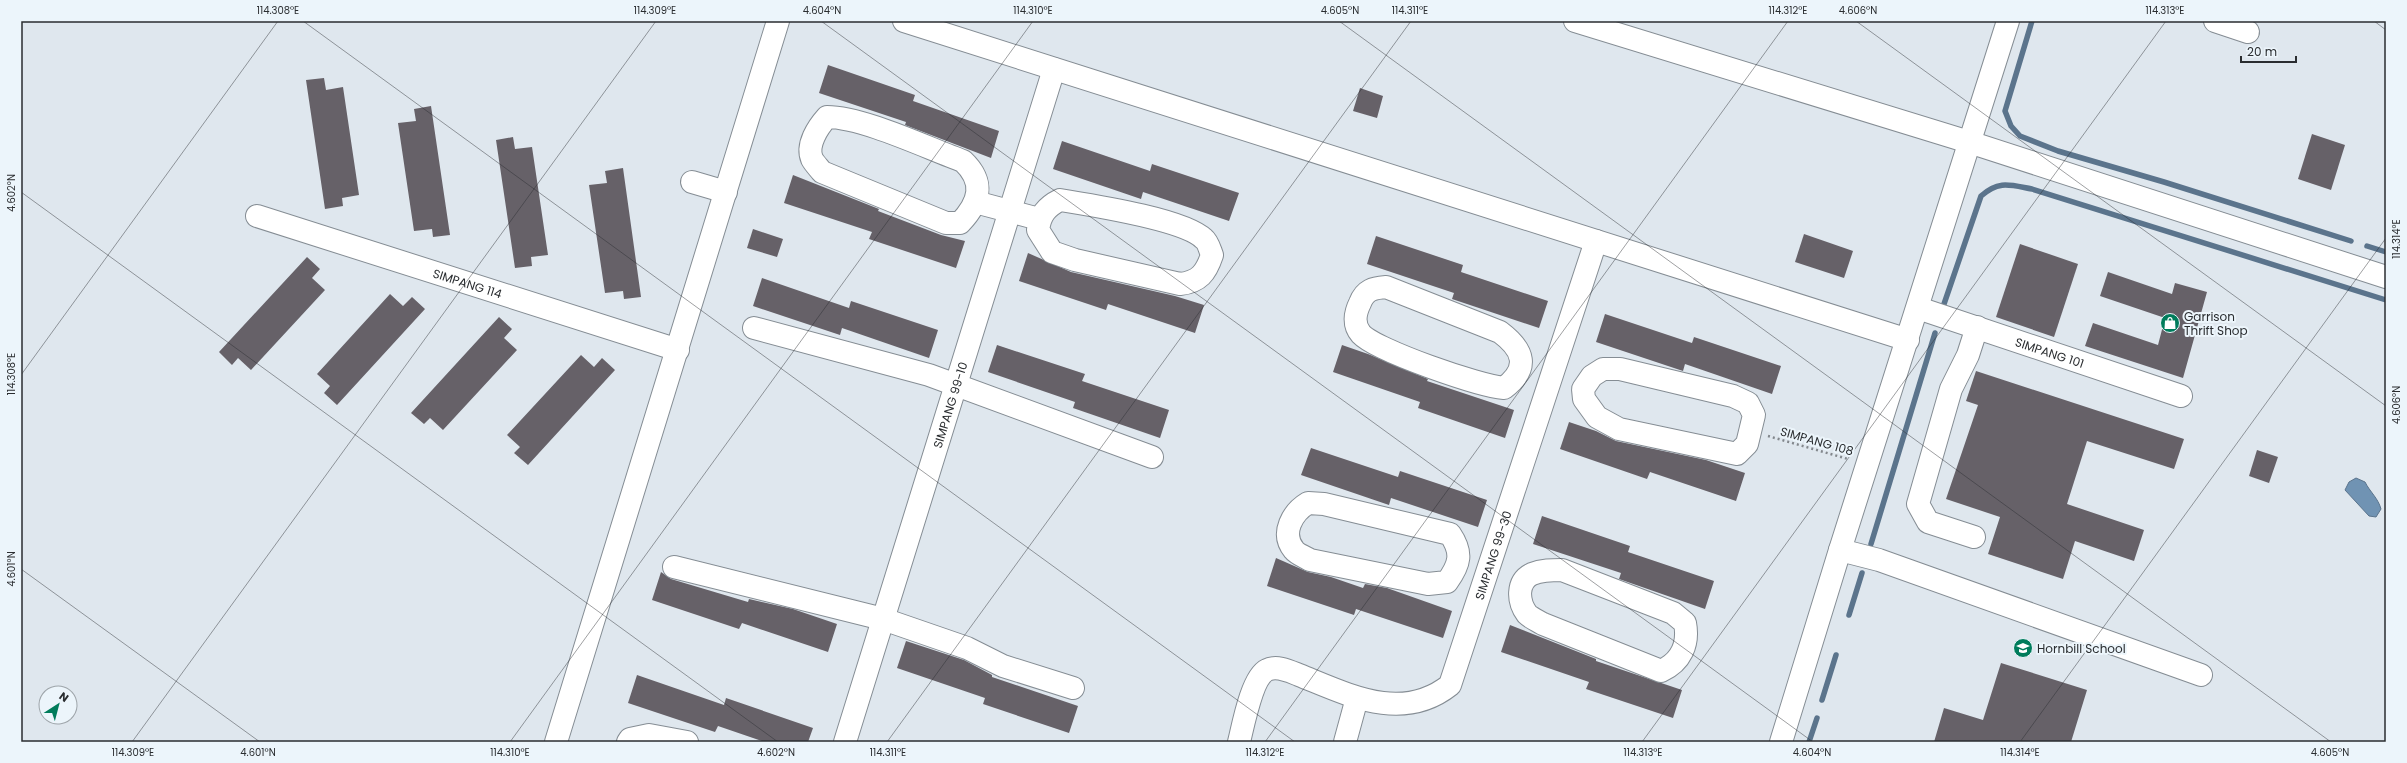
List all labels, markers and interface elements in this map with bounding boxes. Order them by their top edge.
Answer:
text: 114.308°E [257,3,299,18]
text: 114.309°E [634,3,676,18]
text: 4.604°N [803,3,841,18]
text: 114.310°E [1013,3,1053,18]
text: 4.605°N [1321,3,1359,18]
text: 114.311°E [1392,3,1428,18]
text: 114.312°E [1769,3,1807,18]
text: 4.606°N [1839,3,1877,18]
text: 114.313°E [2146,3,2185,18]
scale bar [2241,38,2296,64]
text: 20 m [2247,43,2277,60]
text: 4.602°N [4,174,19,212]
text: 114.314°E [2389,219,2404,259]
street label: SIMPANG 114 [431,264,505,302]
place label: Garrison Thrift Shop [2184,308,2248,339]
shop icon: Garrison Thrift Shop [2159,312,2181,334]
street label: SIMPANG 101 [2013,333,2086,372]
text: 114.308°E [4,353,19,395]
street label: SIMPANG 99-10 [928,360,971,450]
text: 4.606°N [2389,386,2404,424]
street label: SIMPANG 108 [1778,422,1856,460]
street label: SIMPANG 99-30 [1470,508,1515,602]
text: 4.601°N [4,551,19,587]
school or university icon: Hornbill School [2012,637,2034,659]
place label: Hornbill School [2037,640,2126,657]
north arrow [38,685,78,725]
text: N [56,688,72,706]
text: 114.309°E [112,745,154,760]
text: 4.601°N [240,745,276,760]
text: 114.310°E [490,745,530,760]
text: 4.602°N [757,745,795,760]
text: 114.311°E [870,745,906,760]
text: 114.312°E [1246,745,1284,760]
text: 114.313°E [1624,745,1663,760]
text: 4.604°N [1793,745,1831,760]
text: 114.314°E [2000,745,2040,760]
text: 4.605°N [2311,745,2349,760]

